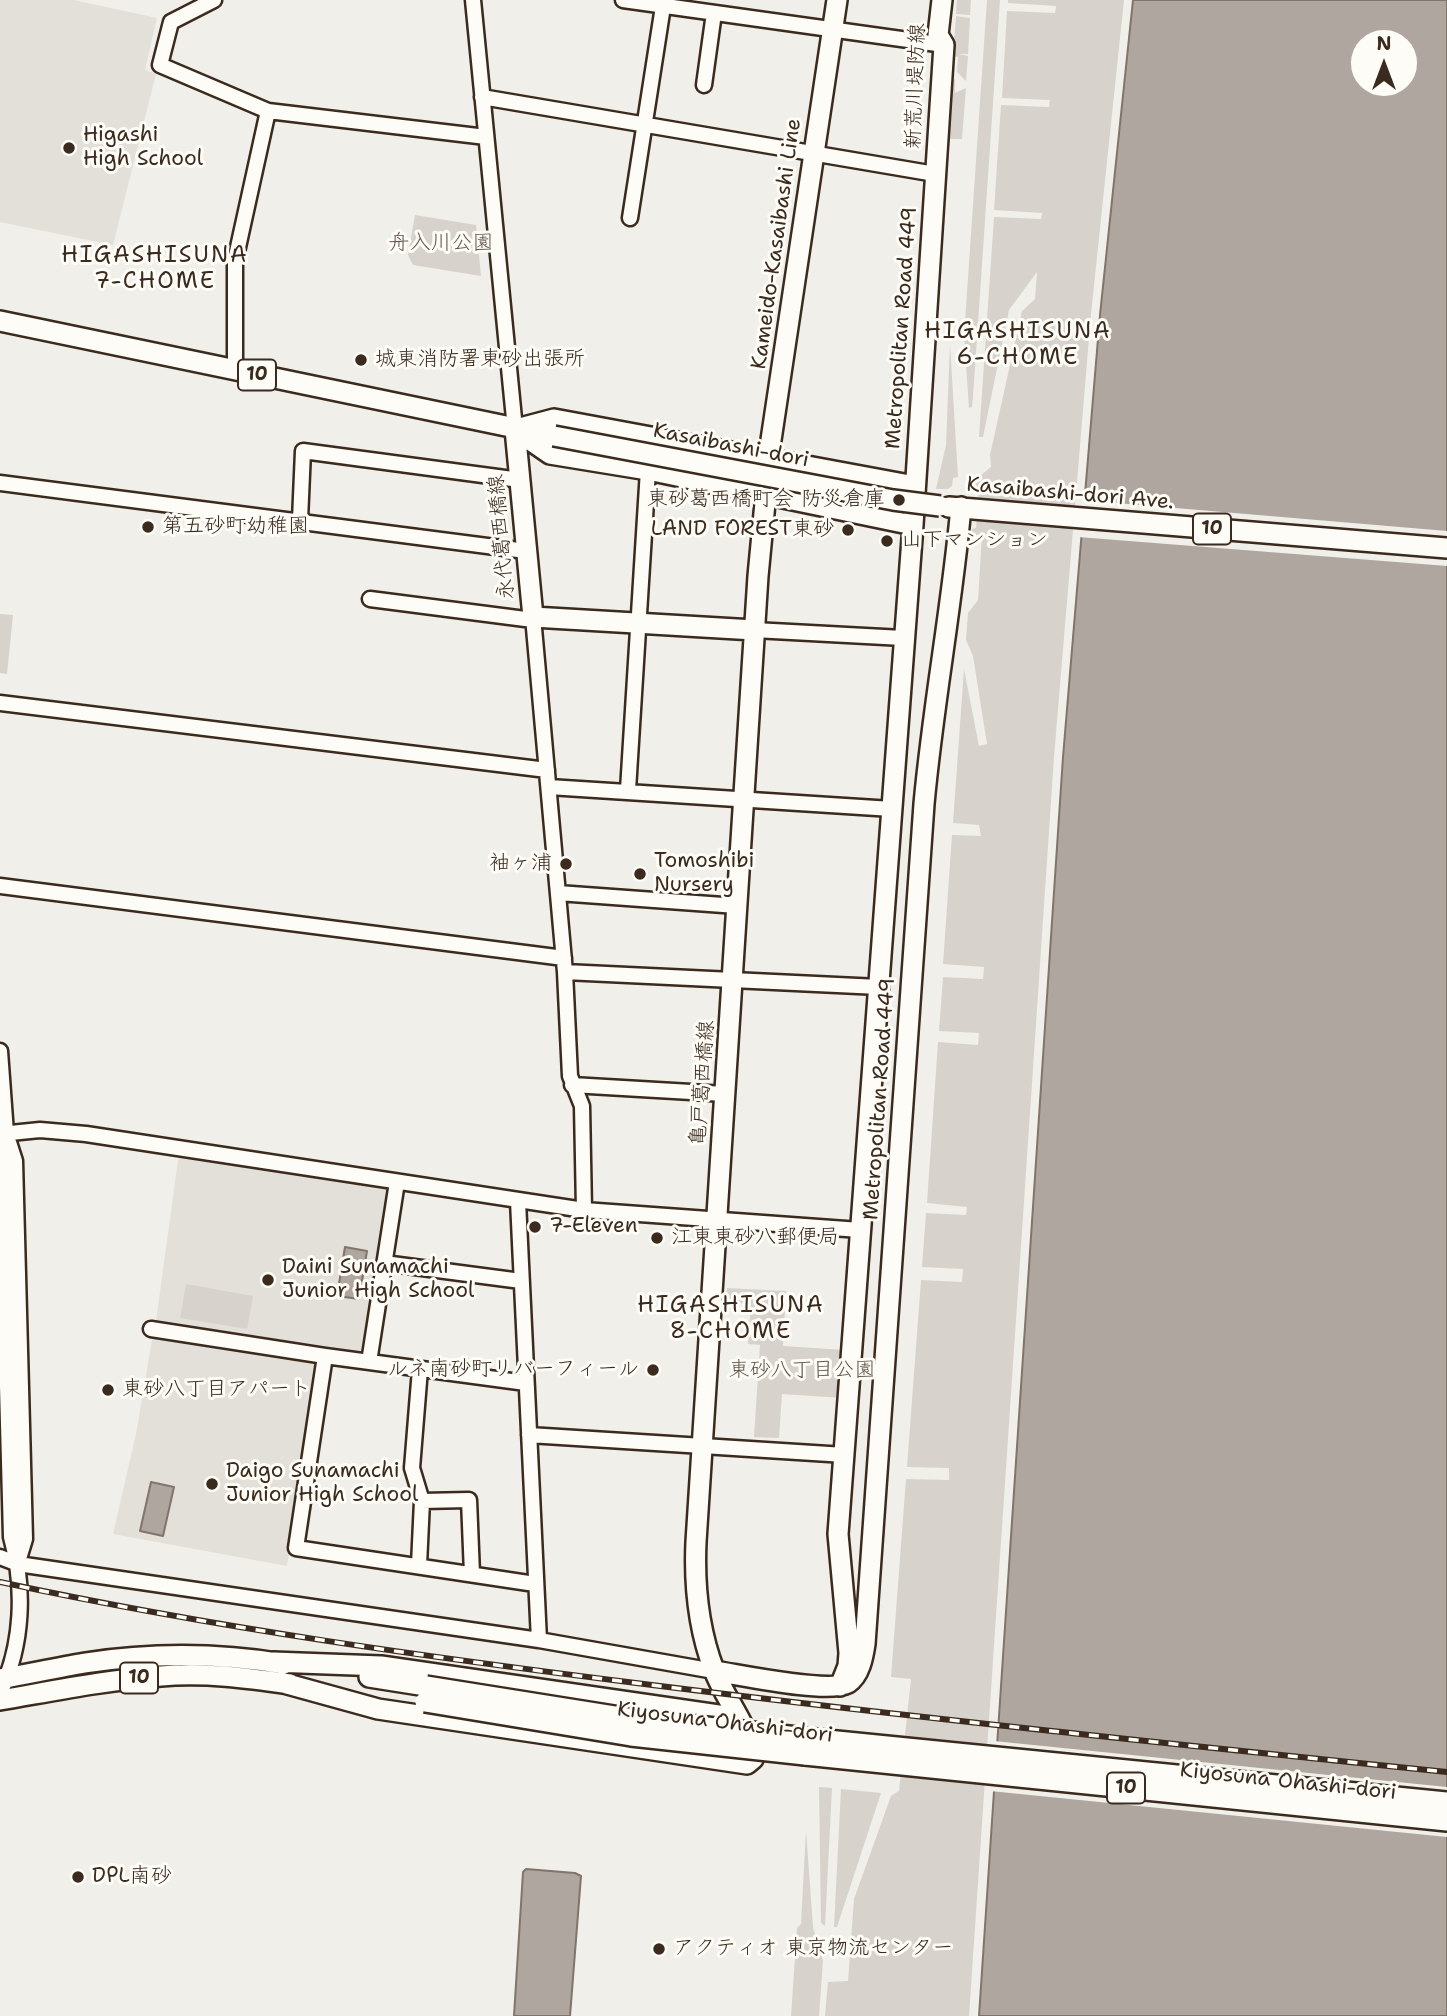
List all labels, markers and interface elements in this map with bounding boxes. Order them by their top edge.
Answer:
street label: 新荒川堤防線 [901,23,931,149]
north arrow [1349,28,1419,98]
text: N [1376,31,1392,56]
street label: Kameido-Kasaibashi Line [747,117,807,371]
place label: Higashi High School [83,123,203,173]
marker: Higashi High School [61,140,77,156]
street label: Metropolitan Road 449 [881,206,923,450]
park label: 舟入川公園 [389,231,493,257]
district label: HIGASHISUNA 7-CHOME [63,242,247,296]
district label: HIGASHISUNA 6-CHOME [926,318,1110,372]
place label: 城東消防署東砂出張所 [375,347,585,373]
marker: 城東消防署東砂出張所 [353,352,369,368]
road number: 10 [238,360,276,390]
street label: Kasaibashi-dori [651,419,811,473]
street label: Kasaibashi-dori Ave. [965,472,1175,516]
street label: 永代葛西橋線 [484,473,520,601]
place label: 東砂葛西橋町会 防災倉庫 [647,487,885,513]
marker: 東砂葛西橋町会 防災倉庫 [891,492,907,508]
place label: 第五砂町幼稚園 [162,514,309,540]
road number: 10 [1193,514,1231,544]
place label: LAND FOREST東砂 [651,517,834,543]
marker: 第五砂町幼稚園 [140,519,156,535]
marker: LAND FOREST東砂 [840,522,856,538]
place label: 山下マンション [901,528,1048,554]
marker: 山下マンション [879,533,895,549]
place label: Tomoshibi Nursery [654,849,754,899]
place label: 袖ヶ浦 [489,851,552,877]
marker: 袖ヶ浦 [558,856,574,872]
marker: Tomoshibi Nursery [632,866,648,882]
street label: Metropolitan Road 449 [859,977,901,1221]
street label: 亀戸葛西橋線 [686,1019,720,1147]
place label: 7-Eleven [549,1214,638,1240]
marker: 7-Eleven [527,1219,543,1235]
place label: 江東東砂八郵便局 [671,1225,839,1251]
marker: 江東東砂八郵便局 [649,1230,665,1246]
place label: Daini Sunamachi Junior High School [282,1255,474,1305]
marker: Daini Sunamachi Junior High School [260,1272,276,1288]
district label: HIGASHISUNA 8-CHOME [639,1292,823,1346]
place label: ルネ南砂町リバーフィール [387,1357,639,1383]
park label: 東砂八丁目公園 [729,1358,875,1384]
marker: ルネ南砂町リバーフィール [645,1362,661,1378]
place label: 東砂八丁目アパート [122,1377,311,1403]
marker: 東砂八丁目アパート [100,1382,116,1398]
place label: Daigo Sunamachi Junior High School [226,1459,418,1509]
marker: Daigo Sunamachi Junior High School [204,1476,220,1492]
road number: 10 [120,1662,158,1694]
street label: Kiyosuna Ohashi-dori [616,1697,834,1749]
street label: Kiyosuna Ohashi-dori [1179,1758,1397,1806]
road number: 10 [1107,1772,1145,1803]
place label: DPL南砂 [92,1864,172,1890]
marker: DPL南砂 [70,1869,86,1885]
place label: アクティオ 東京物流センター [673,1936,953,1962]
marker: アクティオ 東京物流センター [651,1941,667,1957]

